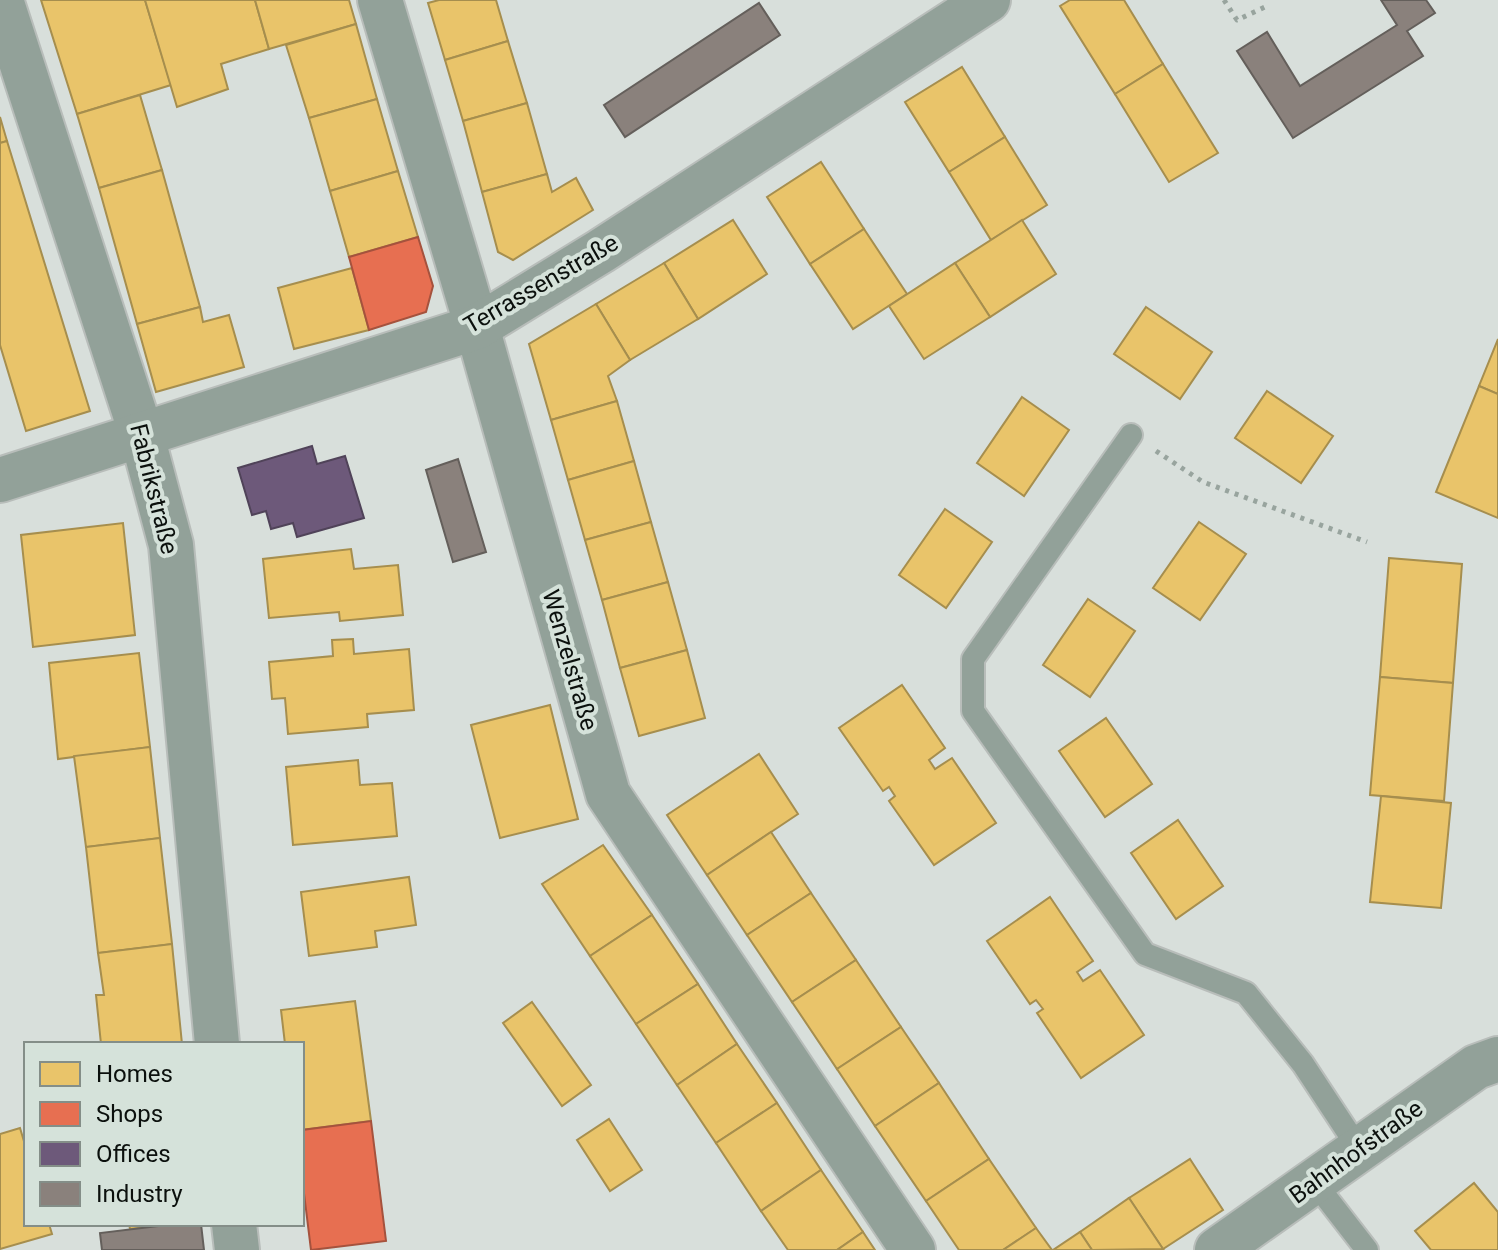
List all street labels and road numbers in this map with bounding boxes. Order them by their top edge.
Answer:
street label: Terrassenstraße [459,229,623,339]
street label: Fabrikstraße [124,421,184,557]
street label: Wenzelstraße [537,586,603,734]
street label: Bahnhofstraße [1284,1094,1428,1210]

